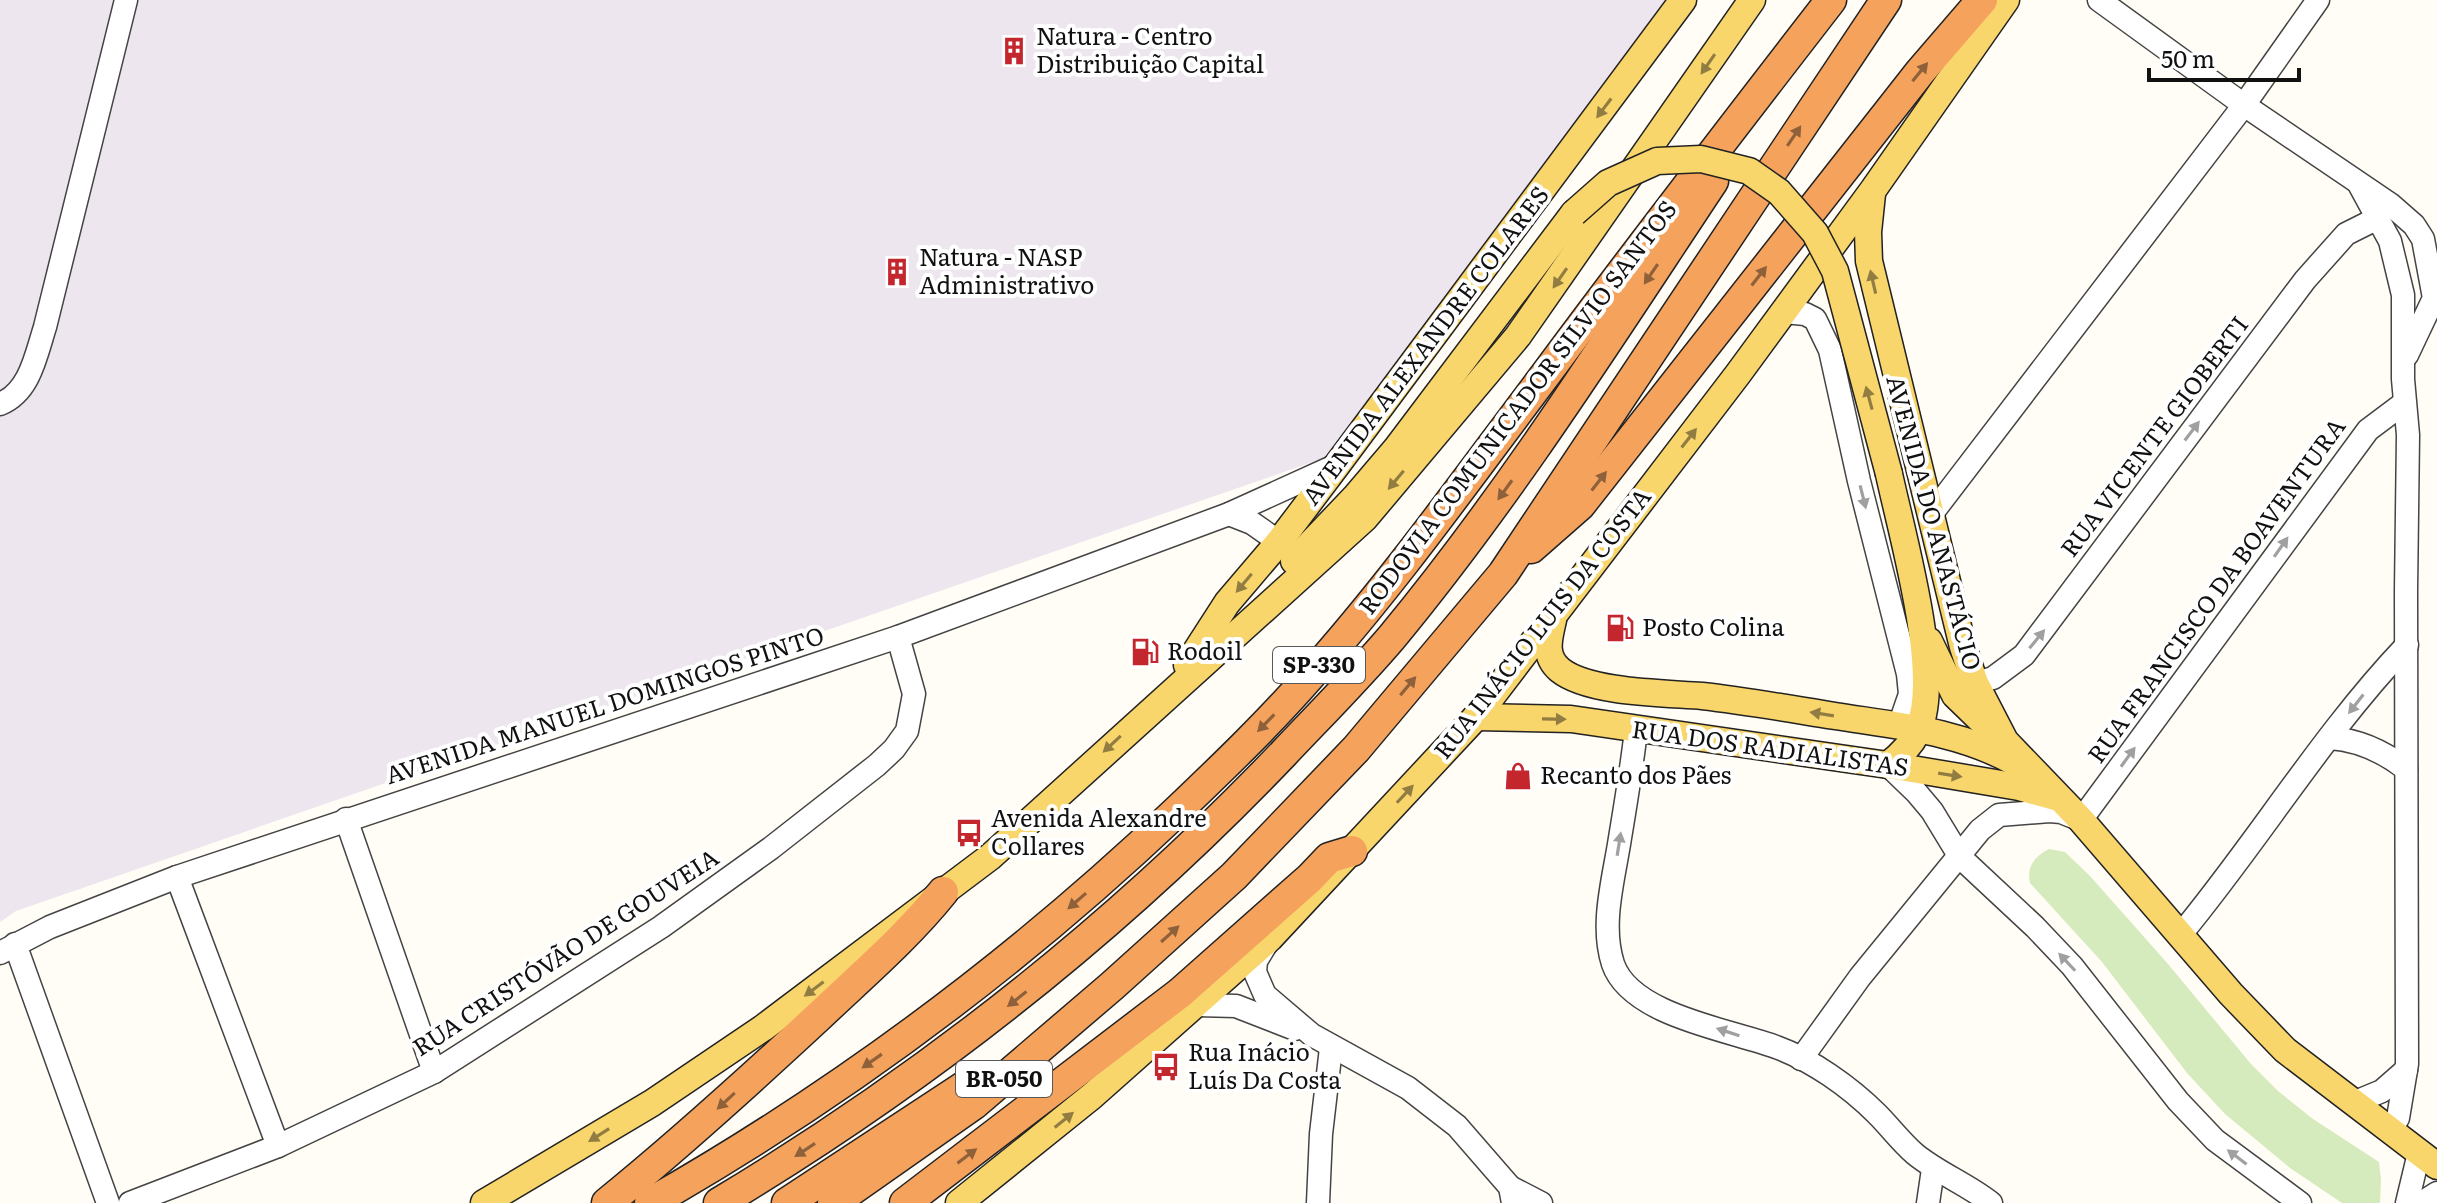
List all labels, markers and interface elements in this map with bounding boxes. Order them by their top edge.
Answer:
place label: Natura - Centro Distribuição Capital [1036,17,1264,80]
scale bar [2149,32,2299,82]
building icon: Natura - Centro Distribuição Capital [999,36,1029,66]
text: 50 m [2161,40,2215,75]
one-way arrow [1700,54,1715,75]
one-way arrow [1912,62,1929,83]
one-way arrow [1596,97,1612,119]
one-way arrow [1787,125,1801,147]
street label: AVENIDA ALEXANDRE COLARES [1292,178,1556,511]
street label: RODOVIA COMUNICADOR SILVIO SANTOS [1349,192,1683,621]
place label: Natura - NASP Administrativo [919,238,1094,301]
building icon: Natura - NASP Administrativo [882,257,912,287]
one-way arrow [1644,264,1659,285]
one-way arrow [1750,266,1767,286]
one-way arrow [1552,268,1568,288]
one-way arrow [1866,269,1879,294]
street label: RUA VICENTE GIOBERTI [2051,308,2255,563]
street label: AVENIDA DO ANASTÁCIO [1879,371,1992,674]
one-way arrow [1862,386,1874,411]
street label: RUA FRANCISCO DA BOAVENTURA [2078,410,2352,769]
one-way arrow [2184,420,2200,441]
one-way arrow [1681,427,1697,448]
one-way arrow [1388,470,1405,490]
one-way arrow [1590,471,1606,491]
street label: RUA INÁCIO LUIS DA COSTA [1424,479,1658,765]
one-way arrow [1498,479,1514,500]
one-way arrow [1858,485,1870,510]
one-way arrow [2273,537,2288,558]
one-way arrow [1236,573,1253,593]
place label: Posto Colina [1642,608,1785,643]
fuel station icon: Posto Colina [1605,613,1635,643]
street label: AVENIDA MANUEL DOMINGOS PINTO [380,616,828,791]
one-way arrow [2029,629,2045,649]
place label: Rodoil [1167,632,1242,667]
fuel station icon: Rodoil [1130,637,1160,667]
road number: SP-330 [1273,647,1365,683]
one-way arrow [1399,676,1416,696]
one-way arrow [2349,694,2365,714]
one-way arrow [1809,707,1834,720]
street label: RUA DOS RADIALISTAS [1630,710,1911,783]
one-way arrow [1257,713,1275,732]
one-way arrow [1542,713,1567,725]
one-way arrow [1103,735,1122,753]
one-way arrow [2119,747,2135,767]
place label: Recanto dos Pães [1540,756,1732,791]
shop icon: Recanto dos Pães [1503,761,1533,791]
one-way arrow [1938,770,1963,782]
one-way arrow [1395,784,1413,803]
place label: Avenida Alexandre Collares [991,799,1207,862]
bus stop icon: Avenida Alexandre Collares [954,818,984,848]
one-way arrow [1614,831,1626,856]
street label: RUA CRISTÓVÃO DE GOUVEIA [405,838,725,1063]
one-way arrow [1067,892,1087,909]
one-way arrow [1160,926,1180,943]
one-way arrow [2059,952,2077,971]
one-way arrow [804,981,824,997]
one-way arrow [1007,990,1027,1006]
one-way arrow [1716,1025,1740,1038]
place label: Rua Inácio Luís Da Costa [1188,1033,1341,1096]
bus stop icon: Rua Inácio Luís Da Costa [1151,1052,1181,1082]
one-way arrow [862,1053,883,1068]
road number: BR-050 [956,1061,1052,1097]
one-way arrow [717,1092,736,1110]
one-way arrow [1054,1112,1074,1129]
one-way arrow [588,1128,610,1142]
one-way arrow [795,1142,816,1157]
one-way arrow [957,1148,977,1164]
one-way arrow [2227,1150,2247,1166]

